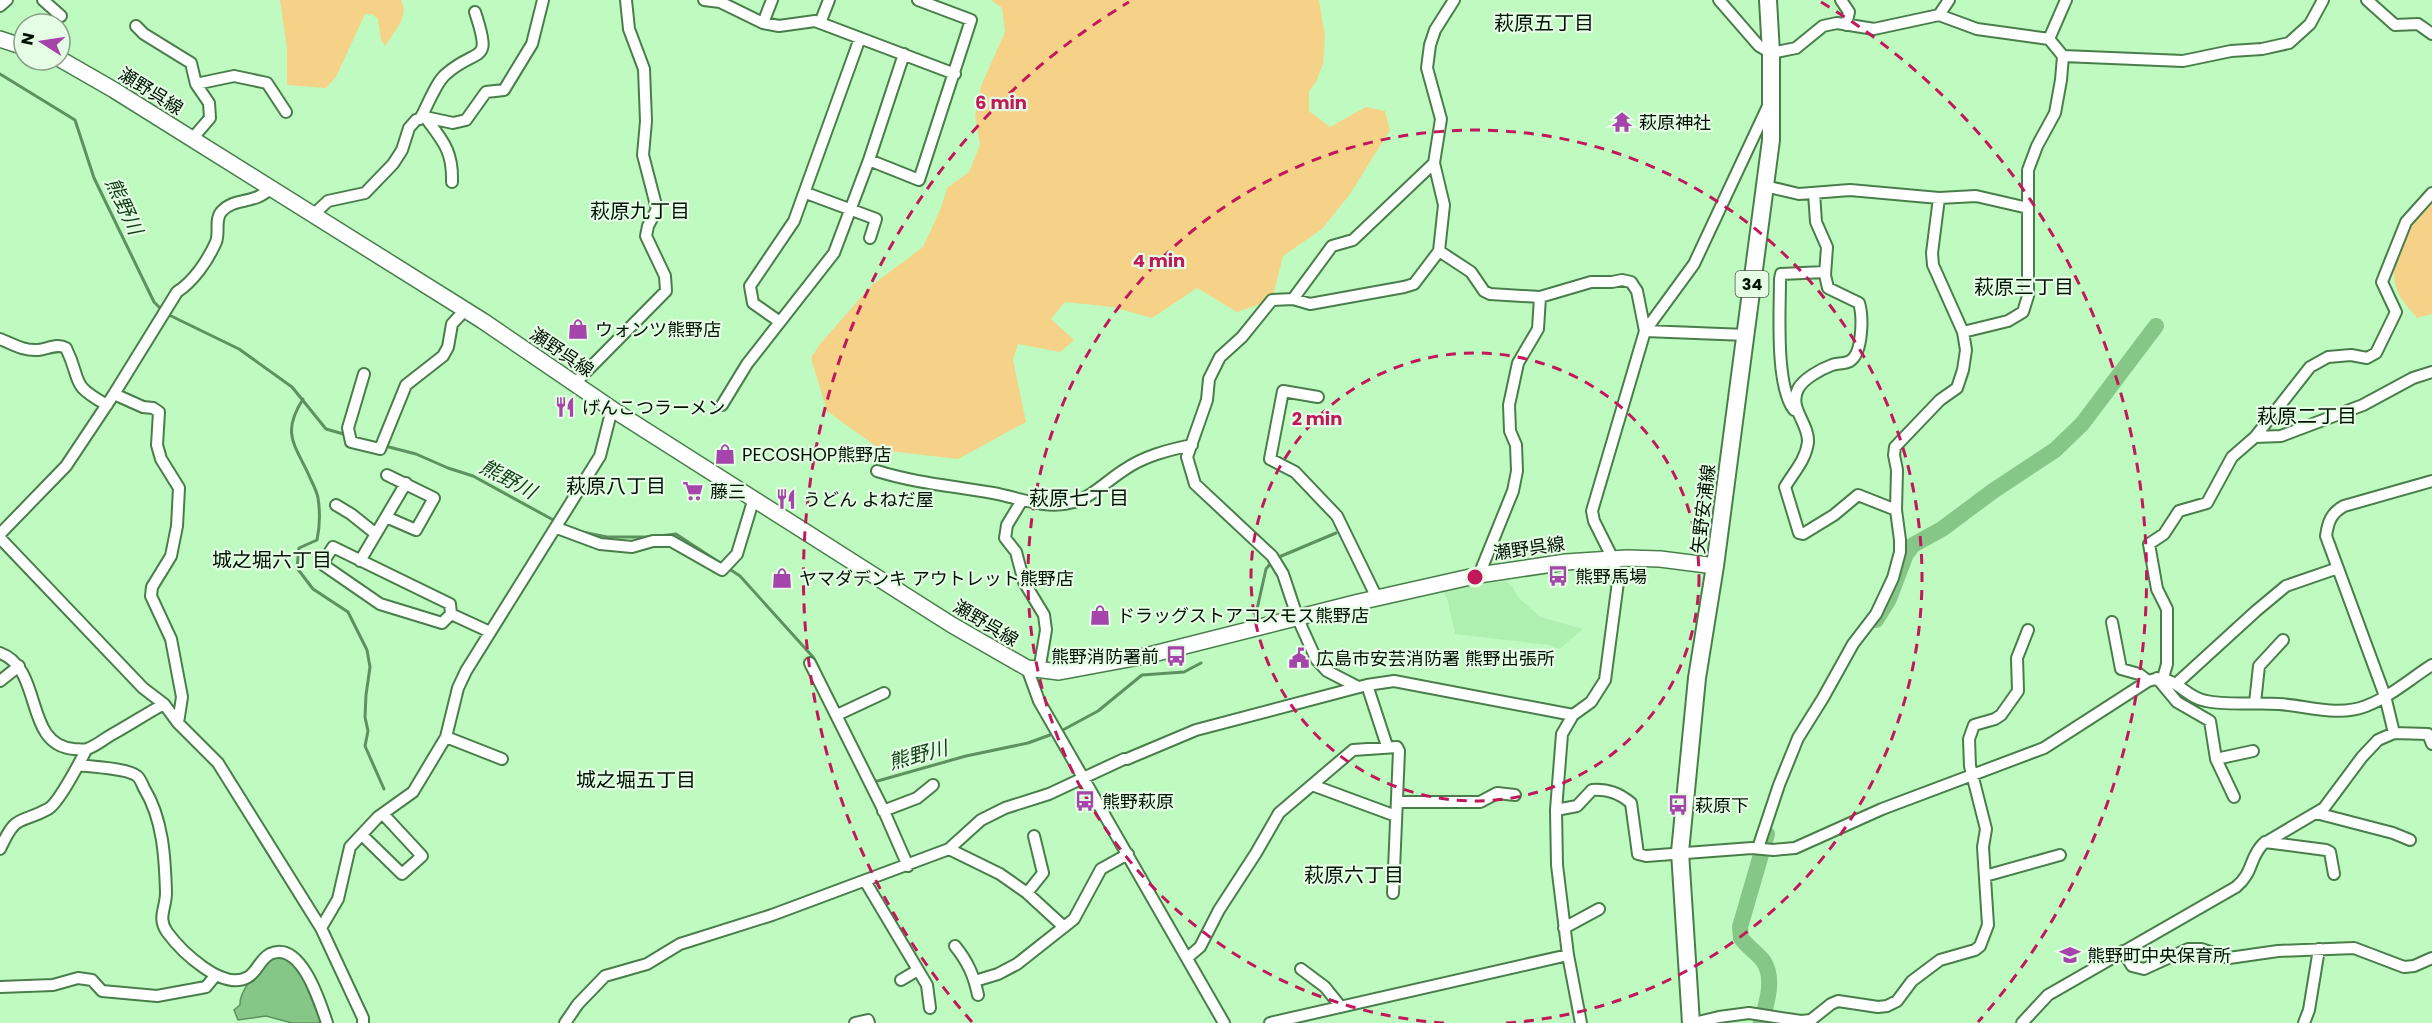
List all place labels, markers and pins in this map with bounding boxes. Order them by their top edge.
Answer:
temple icon: 萩原神社 [1610,110,1634,134]
place label: 萩原神社 [1639,110,1711,135]
shop icon: ウォンツ熊野店 [566,317,590,341]
place label: ウォンツ熊野店 [595,317,721,342]
restaurant icon: げんこつラーメン [553,395,577,419]
place label: げんこつラーメン [582,395,725,420]
shop icon: PECOSHOP熊野店 [713,442,737,466]
place label: PECOSHOP熊野店 [742,442,891,467]
supermarket icon: 藤三 [681,479,705,503]
place label: 藤三 [710,479,746,504]
restaurant icon: うどん よねだ屋 [774,487,798,511]
place label: うどん よねだ屋 [803,487,934,512]
bus stop icon: 熊野馬場 [1546,564,1570,588]
place label: 熊野馬場 [1575,564,1647,589]
shop icon: ヤマダデンキ アウトレット熊野店 [770,566,794,590]
place label: ヤマダデンキ アウトレット熊野店 [799,566,1074,591]
centre of rings [1465,567,1485,587]
shop icon: ドラッグストアコスモス熊野店 [1088,603,1112,627]
place label: ドラッグストアコスモス熊野店 [1117,603,1369,628]
place label: 熊野消防署前 [1051,644,1159,669]
bus stop icon: 熊野消防署前 [1164,644,1188,668]
public building icon: 広島市安芸消防署 熊野出張所 [1287,646,1311,670]
place label: 広島市安芸消防署 熊野出張所 [1316,646,1555,671]
bus stop icon: 熊野萩原 [1073,789,1097,813]
place label: 熊野萩原 [1102,789,1174,814]
bus stop icon: 萩原下 [1666,793,1690,817]
place label: 萩原下 [1695,793,1749,818]
school or university icon: 熊野町中央保育所 [2058,943,2082,967]
place label: 熊野町中央保育所 [2087,943,2231,968]

